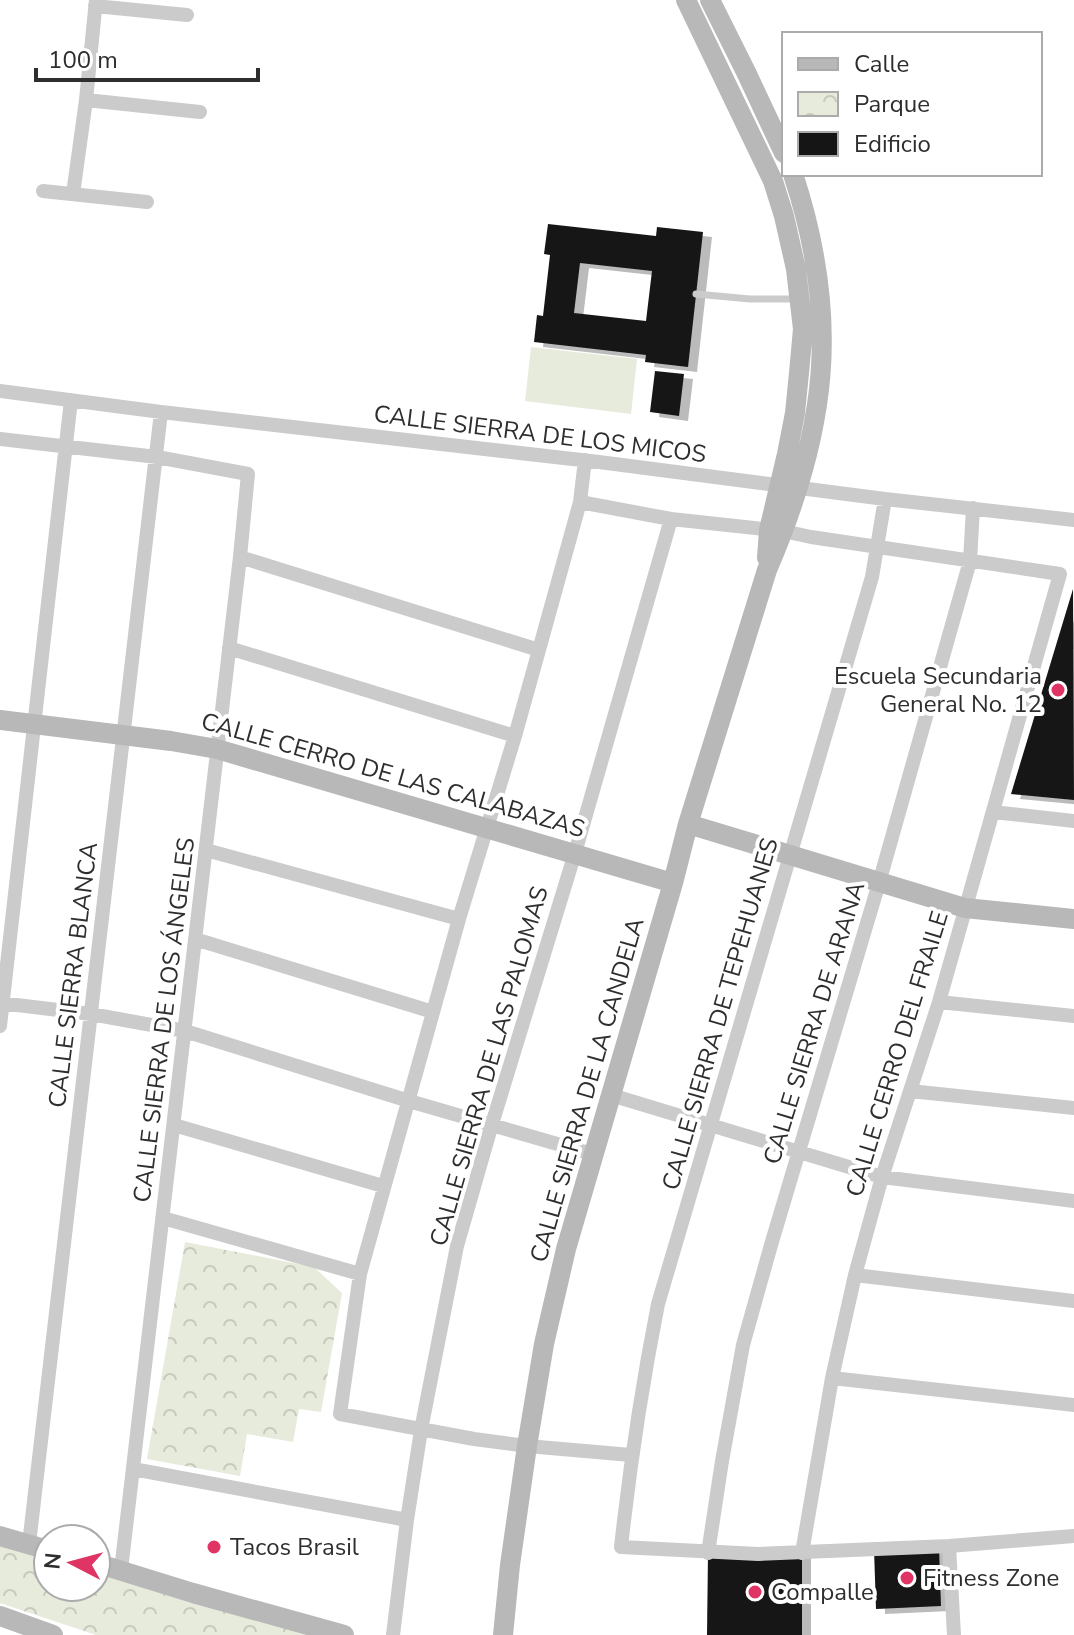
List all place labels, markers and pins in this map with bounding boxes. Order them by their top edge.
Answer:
place label: Escuela Secundaria General No. 12 [834,660,1042,720]
marker: Escuela Secundaria General No. 12 [1049,681,1067,699]
place label: Tacos Brasil [230,1531,359,1563]
marker: Tacos Brasil [205,1538,223,1556]
place label: Fitness Zone [923,1562,1059,1594]
marker: Fitness Zone [898,1569,916,1587]
place label: Compalle [771,1576,874,1608]
marker: Compalle [746,1583,764,1601]

